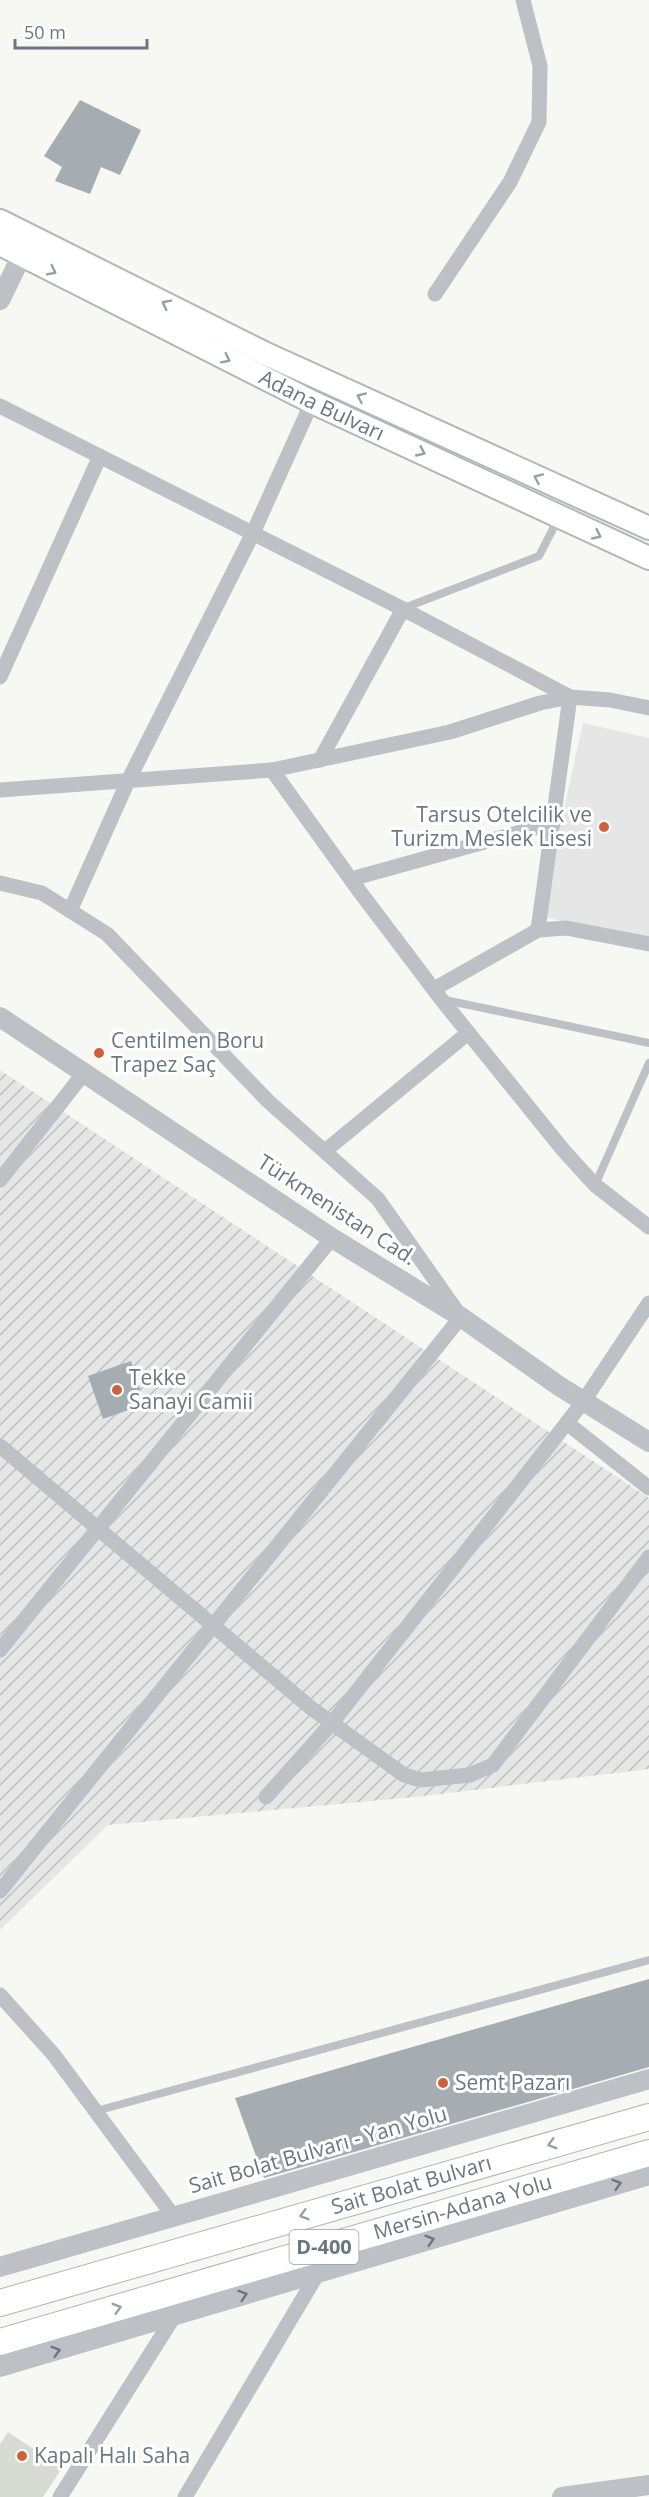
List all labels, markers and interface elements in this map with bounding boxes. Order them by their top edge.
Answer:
scale bar [15,12,147,50]
text: 50 m [24,20,66,44]
one-way arrow [46,264,56,275]
one-way arrow [162,300,172,311]
one-way arrow [220,351,231,363]
street label: Adana Bulvarı [255,363,389,447]
one-way arrow [356,392,367,404]
one-way arrow [414,445,425,457]
one-way arrow [534,473,545,485]
one-way arrow [591,527,602,539]
place label: Tarsus Otelcilik ve Turizm Meslek Lisesi [391,800,592,852]
marker: Tarsus Otelcilik ve Turizm Meslek Lisesi [597,820,611,834]
place label: Centilmen Boru Trapez Saç [111,1026,264,1078]
marker: Centilmen Boru Trapez Saç [92,1046,106,1060]
street label: Türkmenistan Cad. [253,1147,422,1271]
place label: Tekke Sanayi Camii [129,1363,253,1415]
marker: Tekke Sanayi Camii [110,1383,124,1397]
place label: Semt Pazarı [455,2068,570,2096]
marker: Semt Pazarı [436,2076,450,2090]
street label: Sait Bolat Bulvarı - Yan Yolu [186,2101,450,2199]
one-way arrow [547,2137,558,2149]
street label: Sait Bolat Bulvarı [328,2150,494,2220]
street label: Mersin-Adana Yolu [370,2167,555,2246]
one-way arrow [611,2179,622,2191]
one-way arrow [299,2208,309,2221]
road number: D-400 [290,2230,358,2264]
one-way arrow [424,2235,435,2247]
one-way arrow [237,2290,248,2302]
one-way arrow [111,2303,122,2315]
one-way arrow [50,2346,61,2358]
place label: Kapalı Halı Saha [34,2441,190,2469]
marker: Kapalı Halı Saha [15,2449,29,2463]

